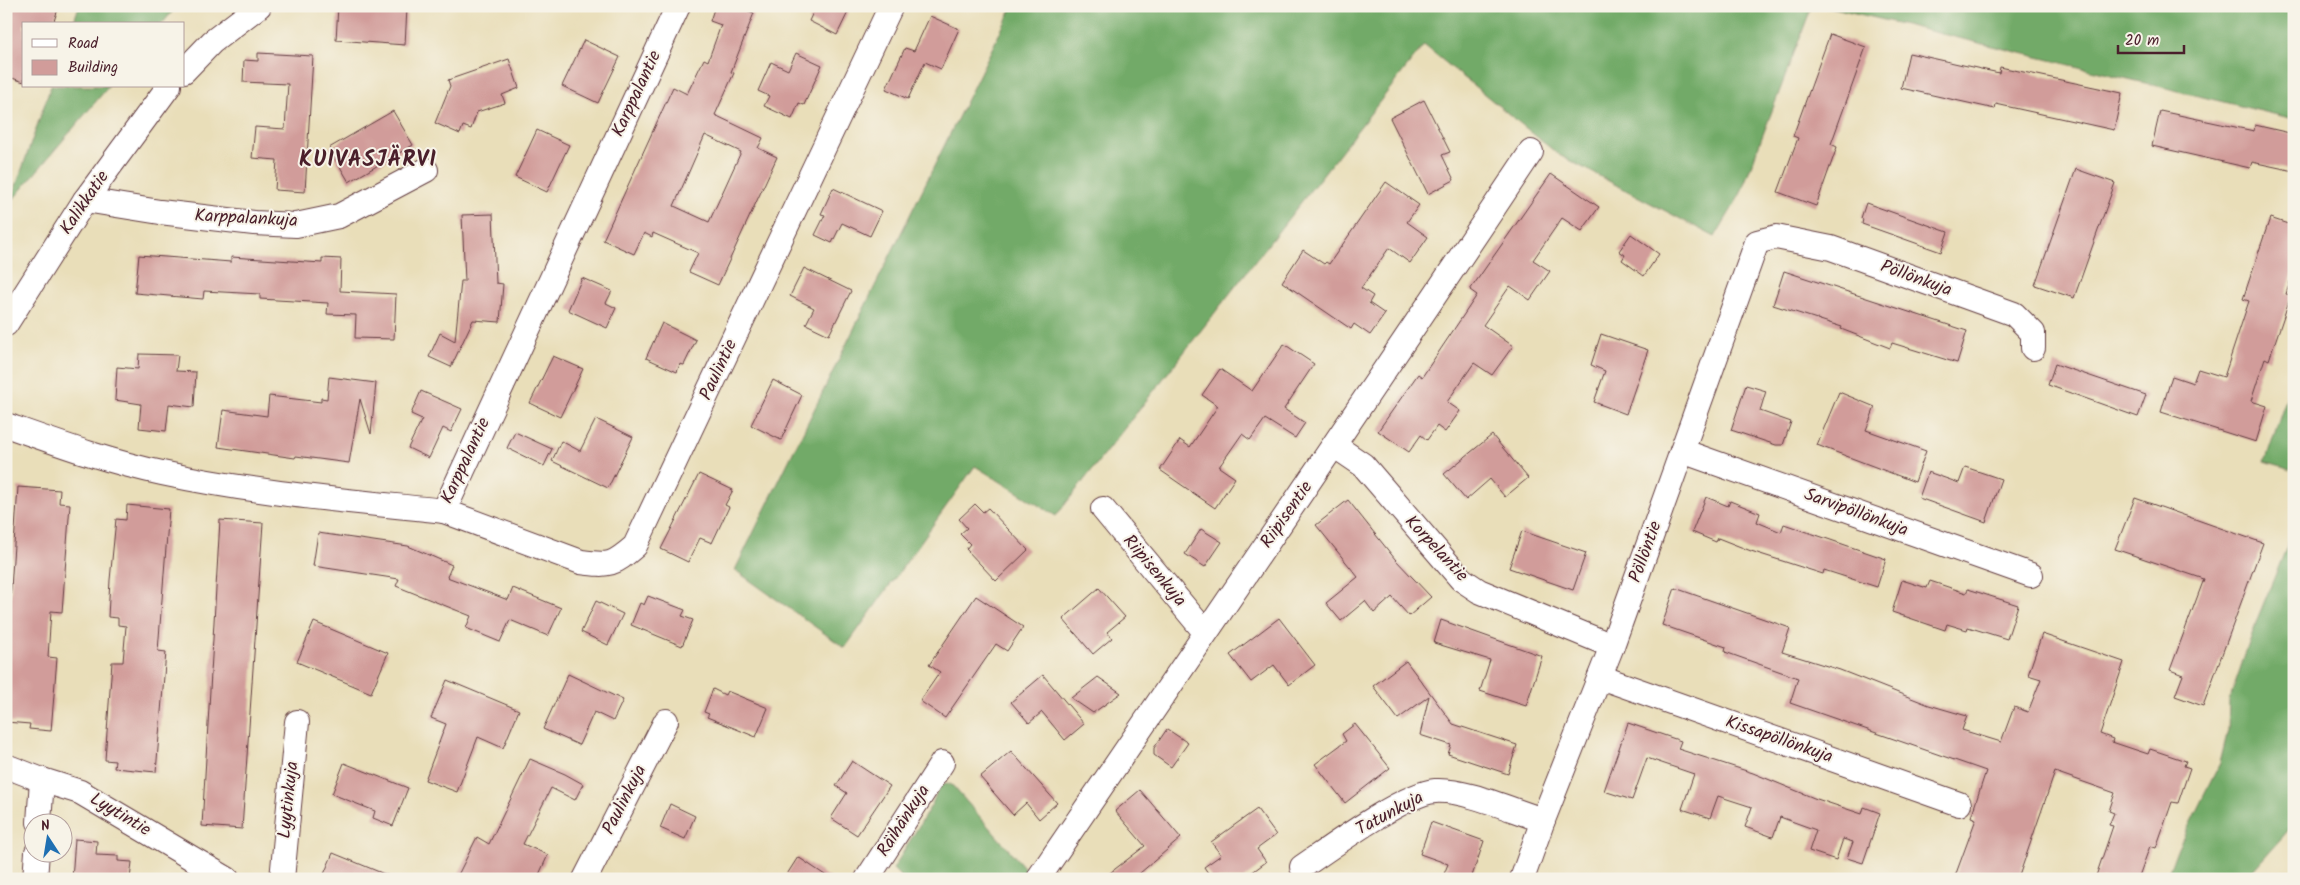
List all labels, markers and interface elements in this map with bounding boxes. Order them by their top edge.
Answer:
legend [22,22,185,88]
scale bar [2118,22,2184,54]
text: 20 m [2125,29,2159,53]
text: Road [68,32,99,56]
street label: Karppalantie [604,46,670,142]
text: Building [68,56,118,80]
district label: KUIVASJÄRVI [299,143,437,178]
street label: Kalikkatie [53,165,117,241]
street label: Karppalankuja [194,202,298,236]
street label: Pöllönkuja [1876,253,1956,305]
street label: Paulintie [692,335,746,405]
street label: Karppalantie [433,413,499,509]
street label: Riipisentie [1253,475,1321,555]
street label: Sarvipöllönkuja [1800,481,1912,545]
street label: Korpelantie [1397,509,1475,589]
street label: Pöllöntie [1621,517,1671,587]
street label: Riipisenkuja [1115,528,1193,614]
street label: Kissapöllönkuja [1721,708,1837,772]
street label: Lyytinkuja [271,760,307,840]
street label: Paulinkuja [595,760,655,840]
street label: Räihänkuja [870,779,938,863]
street label: Tatunkuja [1351,784,1429,844]
street label: Lyytintie [84,785,156,845]
north arrow [22,812,72,862]
text: N [39,815,52,838]

